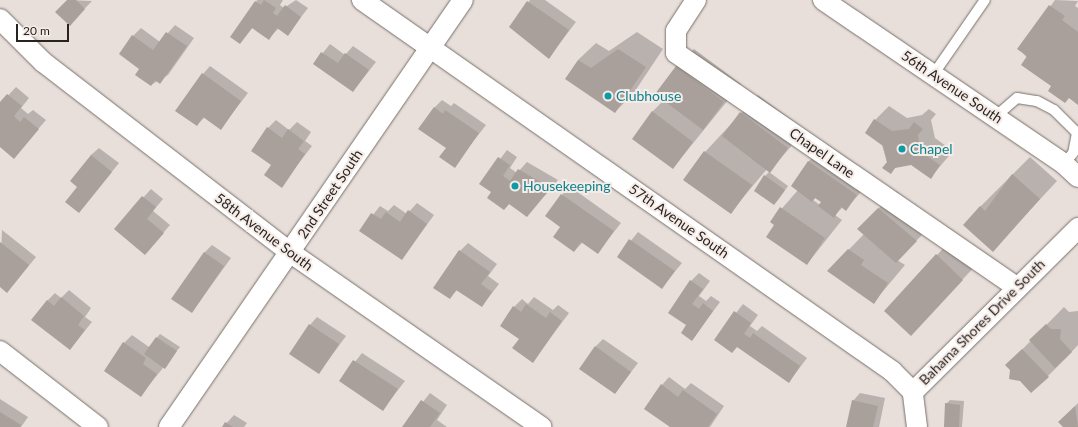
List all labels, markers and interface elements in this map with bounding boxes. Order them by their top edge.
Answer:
scale bar [18,16,71,42]
text: 20 m [23,23,50,38]
street label: 56th Avenue South [898,47,1006,127]
place label: Clubhouse [616,88,681,104]
marker: Clubhouse [603,91,613,101]
street label: Chapel Lane [786,124,858,182]
place label: Chapel [910,141,953,157]
marker: Chapel [897,144,907,154]
street label: 2nd Street South [294,146,366,242]
place label: Housekeeping [523,178,610,194]
street label: 57th Avenue South [626,180,732,262]
marker: Housekeeping [510,181,520,191]
street label: 58th Avenue South [212,190,316,274]
street label: Bahama Shores Drive South [916,256,1048,388]

